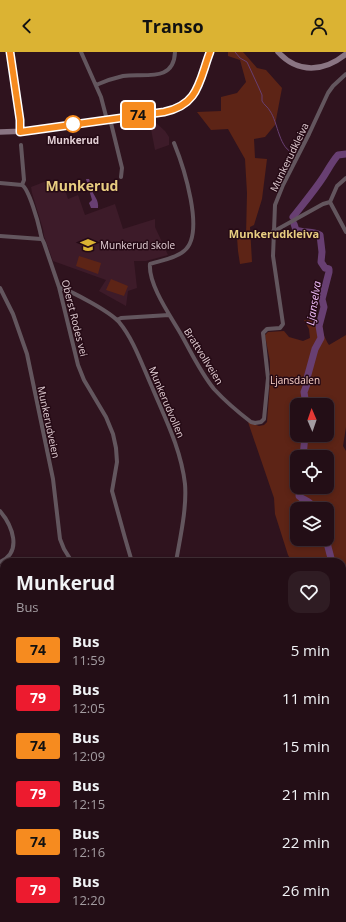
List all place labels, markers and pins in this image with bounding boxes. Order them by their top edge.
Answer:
marker: Munkerud [64,115,82,133]
place label: Munkerud [47,133,99,147]
school or university icon: Munkerud skole [79,236,97,254]
place label: Munkerud skole [100,238,176,252]

